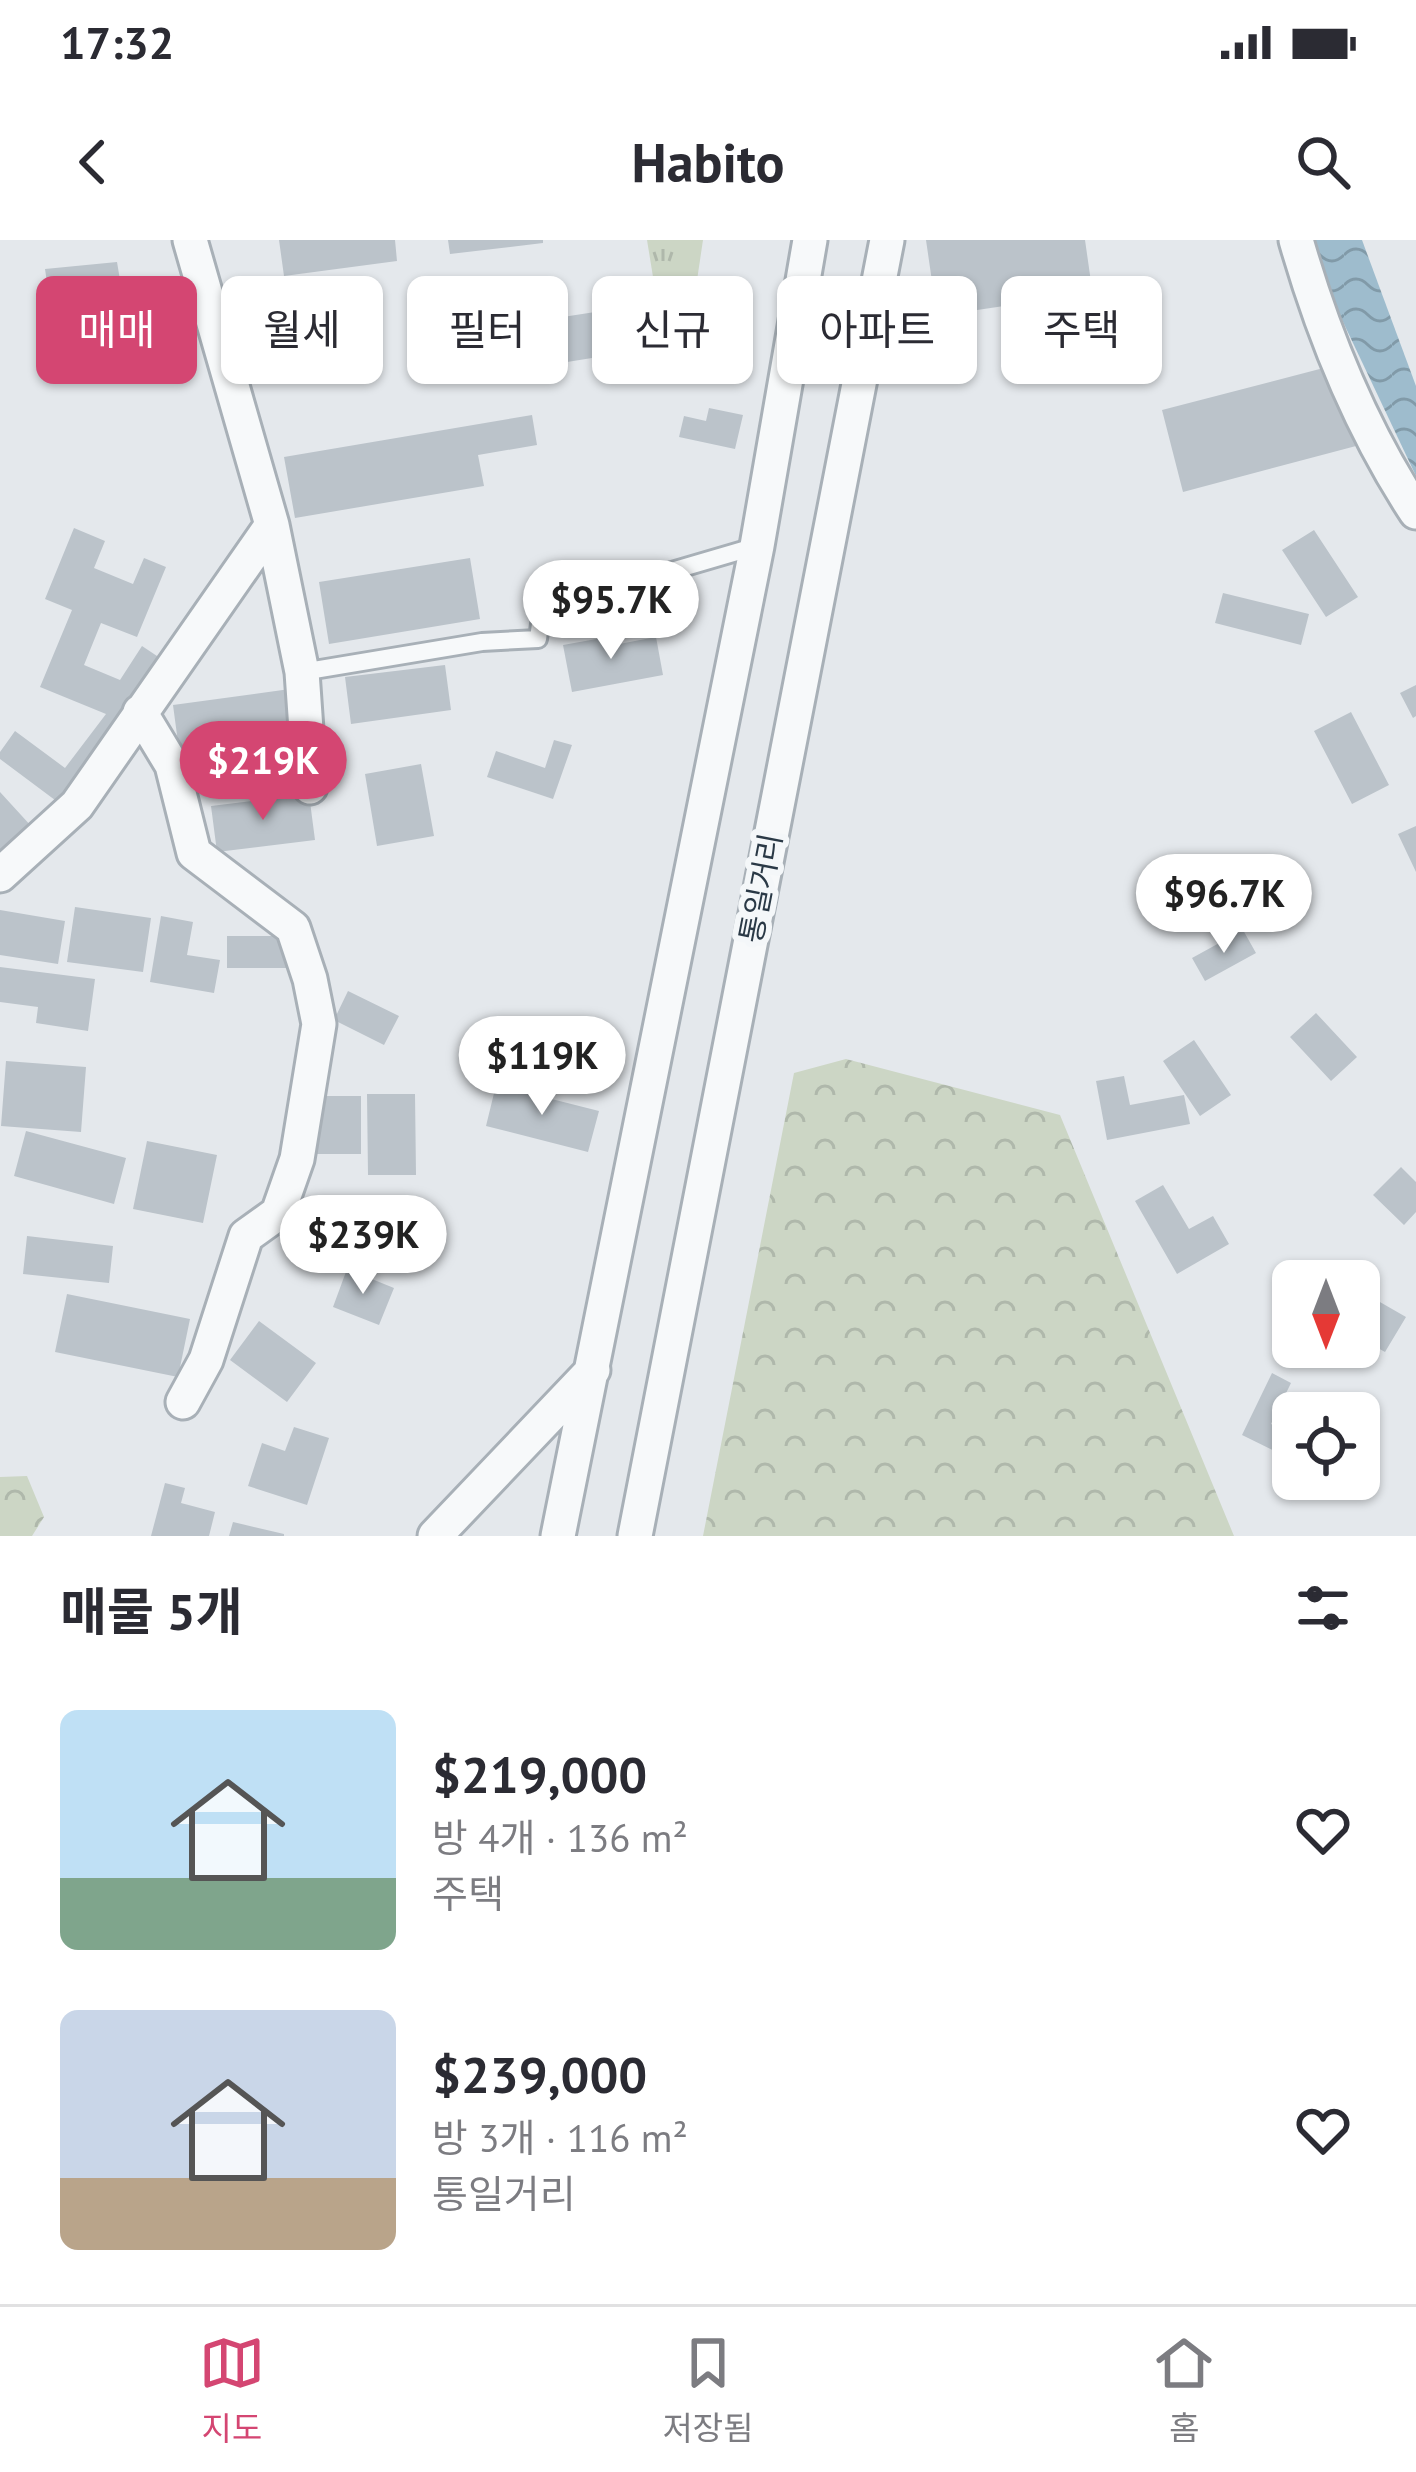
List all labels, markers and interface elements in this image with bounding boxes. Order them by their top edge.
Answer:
text: 17:32 [60,13,174,71]
text: Habito [632,127,784,197]
icon: back [60,129,126,195]
icon: search [1290,129,1356,195]
chip: 매매 [36,276,197,384]
chip: 월세 [221,276,383,384]
chip: 필터 [407,276,568,384]
chip: 신규 [592,276,753,384]
chip: 아파트 [777,276,977,384]
chip: 주택 [1001,276,1162,384]
pin: $95.7K [513,560,709,662]
text: $95.7K [550,573,672,624]
pin: $219K [179,721,347,823]
text: $219K [207,734,319,785]
street label: 통일거리 [730,830,790,946]
pin: $96.7K [1126,854,1322,956]
text: $96.7K [1163,867,1285,918]
pin: $119K [458,1016,626,1118]
text: $119K [486,1029,598,1080]
pin: $239K [279,1195,447,1297]
text: $239K [307,1208,419,1259]
north arrow [1272,1260,1380,1368]
map controls [1272,1260,1380,1500]
button: locate [1272,1392,1380,1500]
icon: filters [1290,1575,1356,1641]
text: 매물 5개 [60,1578,243,1644]
text: $219,000 [432,1741,647,1807]
icon: home [156,1758,300,1902]
icon: heart [1290,1797,1356,1863]
text: 방 4개 · 136 m² [432,1812,688,1863]
text: 주택 [432,1868,504,1919]
text: $239,000 [432,2041,647,2107]
icon: home [156,2058,300,2202]
icon: heart [1290,2097,1356,2163]
text: 방 3개 · 116 m² [432,2112,688,2163]
text: 통일거리 [432,2168,576,2219]
tab: 지도 [199,2330,265,2450]
tab: 저장됨 [662,2330,754,2450]
tab: 홈 [1151,2330,1217,2450]

